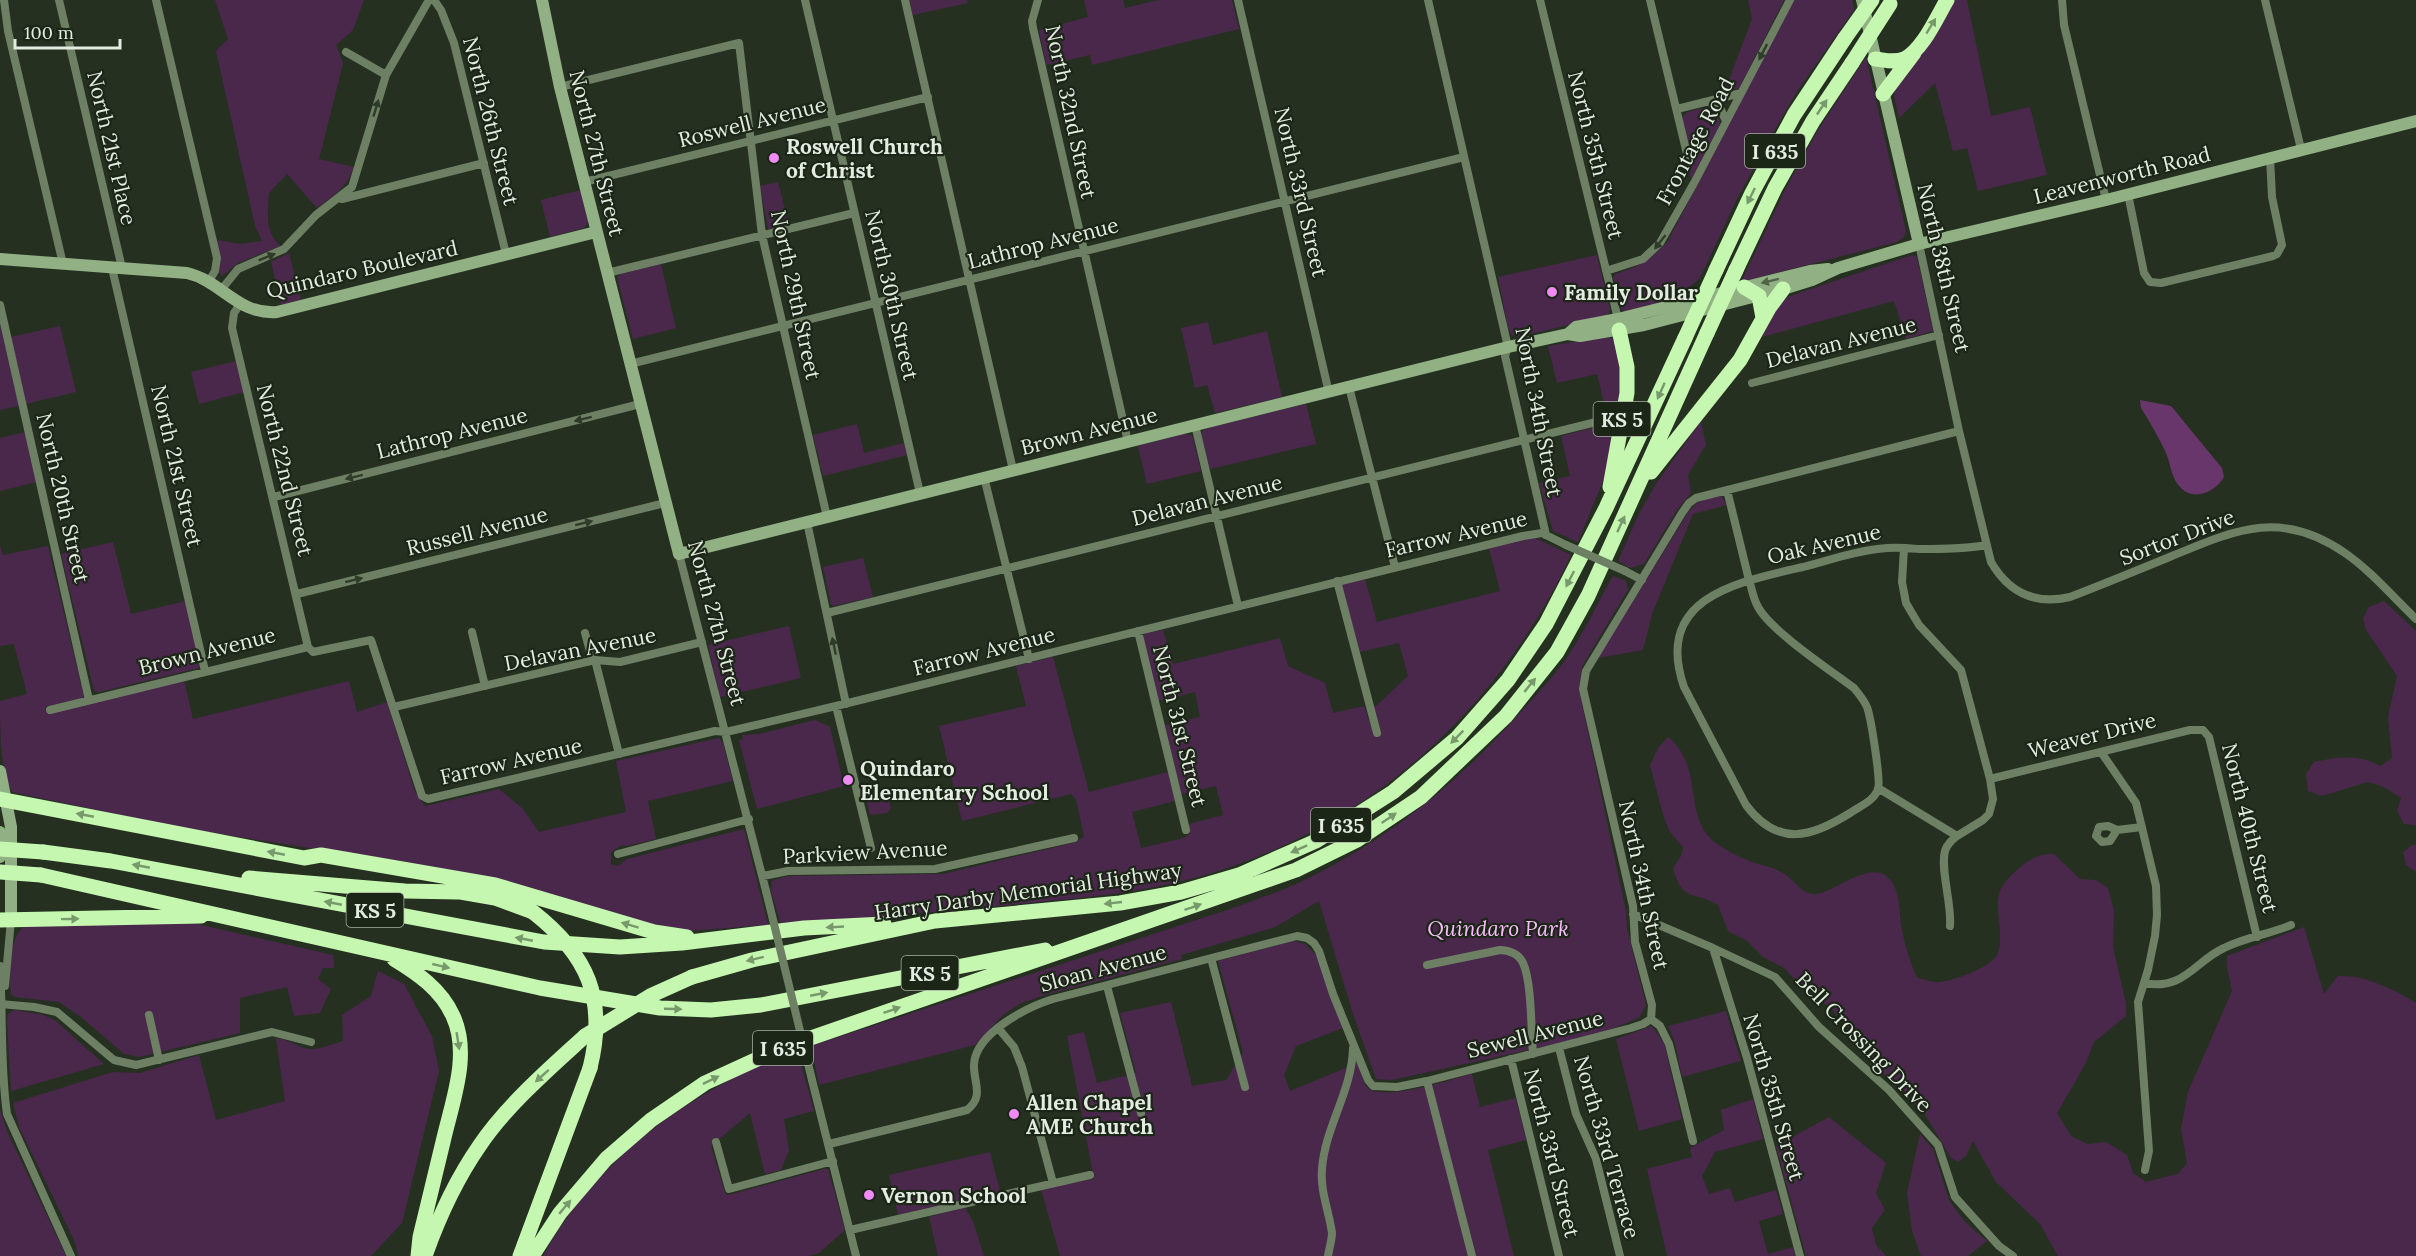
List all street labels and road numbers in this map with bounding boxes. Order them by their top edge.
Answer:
street label: North 32nd Street [1039,23,1103,202]
street label: North 26th Street [457,34,525,209]
street label: North 27th Street [563,67,631,240]
street label: North 21st Place [81,68,143,228]
street label: North 35th Street [1562,68,1630,243]
street label: Frontage Road [1650,72,1740,210]
street label: Roswell Avenue [675,91,829,153]
street label: North 33rd Street [1268,104,1334,280]
road number: I 635 [1745,134,1805,168]
street label: Leavenworth Road [2031,140,2213,210]
street label: North 38th Street [1911,181,1977,356]
street label: North 30th Street [859,207,925,384]
street label: North 29th Street [765,208,827,383]
street label: Lathrop Avenue [965,211,1121,275]
street label: Quindaro Boulevard [264,234,460,304]
street label: Delavan Avenue [1763,310,1919,374]
street label: North 34th Street [1509,325,1569,500]
street label: North 22nd Street [251,381,320,560]
street label: North 21st Street [145,382,209,550]
street label: Lathrop Avenue [374,401,530,465]
street label: Brown Avenue [1018,401,1160,461]
road number: KS 5 [1594,402,1650,436]
street label: North 20th Street [30,410,96,586]
street label: Delavan Avenue [1129,468,1285,532]
street label: Russell Avenue [403,500,551,562]
street label: Sortor Drive [2116,503,2238,571]
street label: Farrow Avenue [1382,505,1530,563]
street label: Oak Avenue [1765,518,1883,570]
street label: North 27th Street [682,537,752,710]
street label: Farrow Avenue [910,620,1058,682]
street label: Brown Avenue [136,621,278,681]
street label: Delavan Avenue [502,621,658,677]
street label: North 31st Street [1147,642,1213,811]
street label: Weaver Drive [2025,706,2159,764]
street label: Farrow Avenue [437,732,585,790]
street label: North 40th Street [2216,740,2284,916]
street label: North 34th Street [1613,798,1675,973]
road number: I 635 [1311,808,1371,842]
street label: Parkview Avenue [782,834,948,870]
street label: Harry Darby Memorial Highway [873,856,1183,926]
road number: KS 5 [346,893,404,927]
street label: Sloan Avenue [1037,938,1169,998]
road number: KS 5 [902,956,958,990]
street label: Bell Crossing Drive [1790,966,1938,1118]
street label: Sewell Avenue [1464,1004,1606,1064]
street label: North 35th Street [1737,1010,1811,1184]
road number: I 635 [753,1031,813,1065]
street label: North 33rd Terrace [1568,1052,1646,1242]
street label: North 33rd Street [1518,1066,1586,1241]

